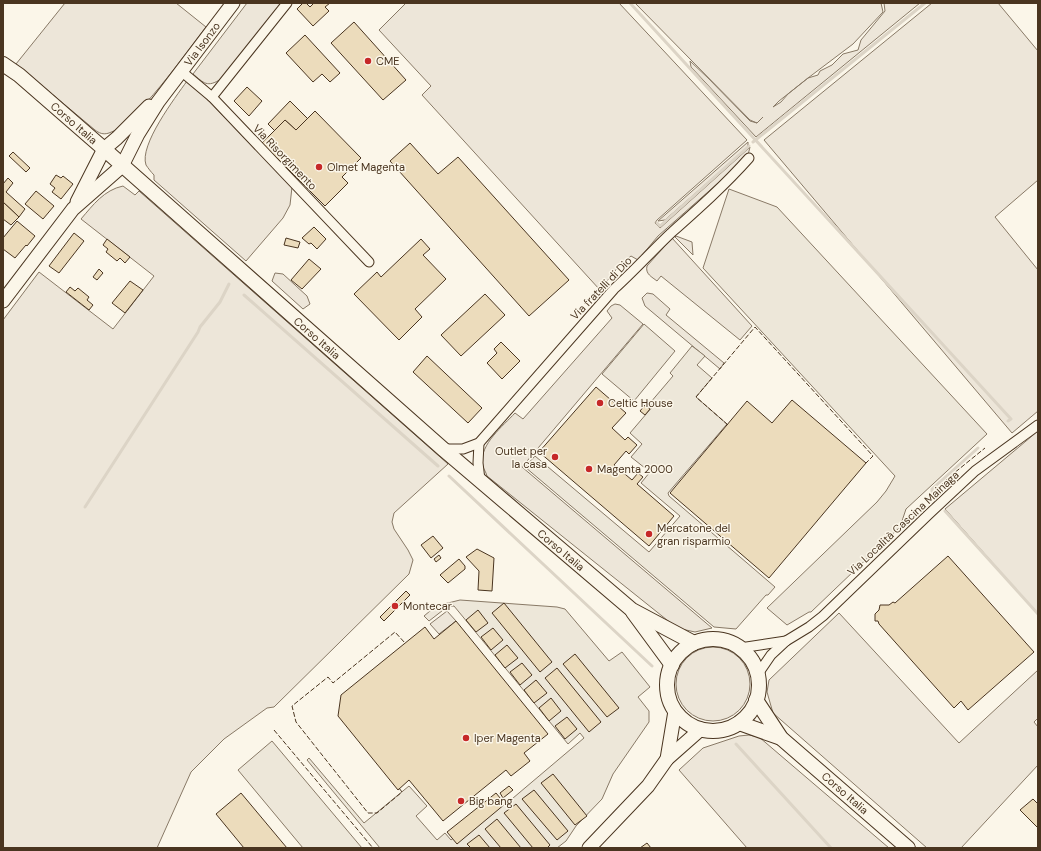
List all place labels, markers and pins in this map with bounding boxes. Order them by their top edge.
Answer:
place label: CME [376,54,399,68]
marker: CME [363,56,373,66]
place label: Olmet Magenta [327,160,405,174]
marker: Olmet Magenta [314,162,324,172]
place label: Celtic House [608,396,673,410]
marker: Celtic House [595,398,605,408]
place label: Outlet per la casa [495,444,547,471]
marker: Outlet per la casa [550,452,560,462]
place label: Magenta 2000 [597,462,673,476]
marker: Magenta 2000 [584,464,594,474]
place label: Mercatone del gran risparmio [657,521,731,548]
marker: Mercatone del gran risparmio [644,529,654,539]
place label: Montecar [403,599,452,613]
marker: Montecar [390,601,400,611]
place label: Iper Magenta [474,731,541,745]
marker: Iper Magenta [461,733,471,743]
place label: Big bang [469,794,513,808]
marker: Big bang [456,796,466,806]

